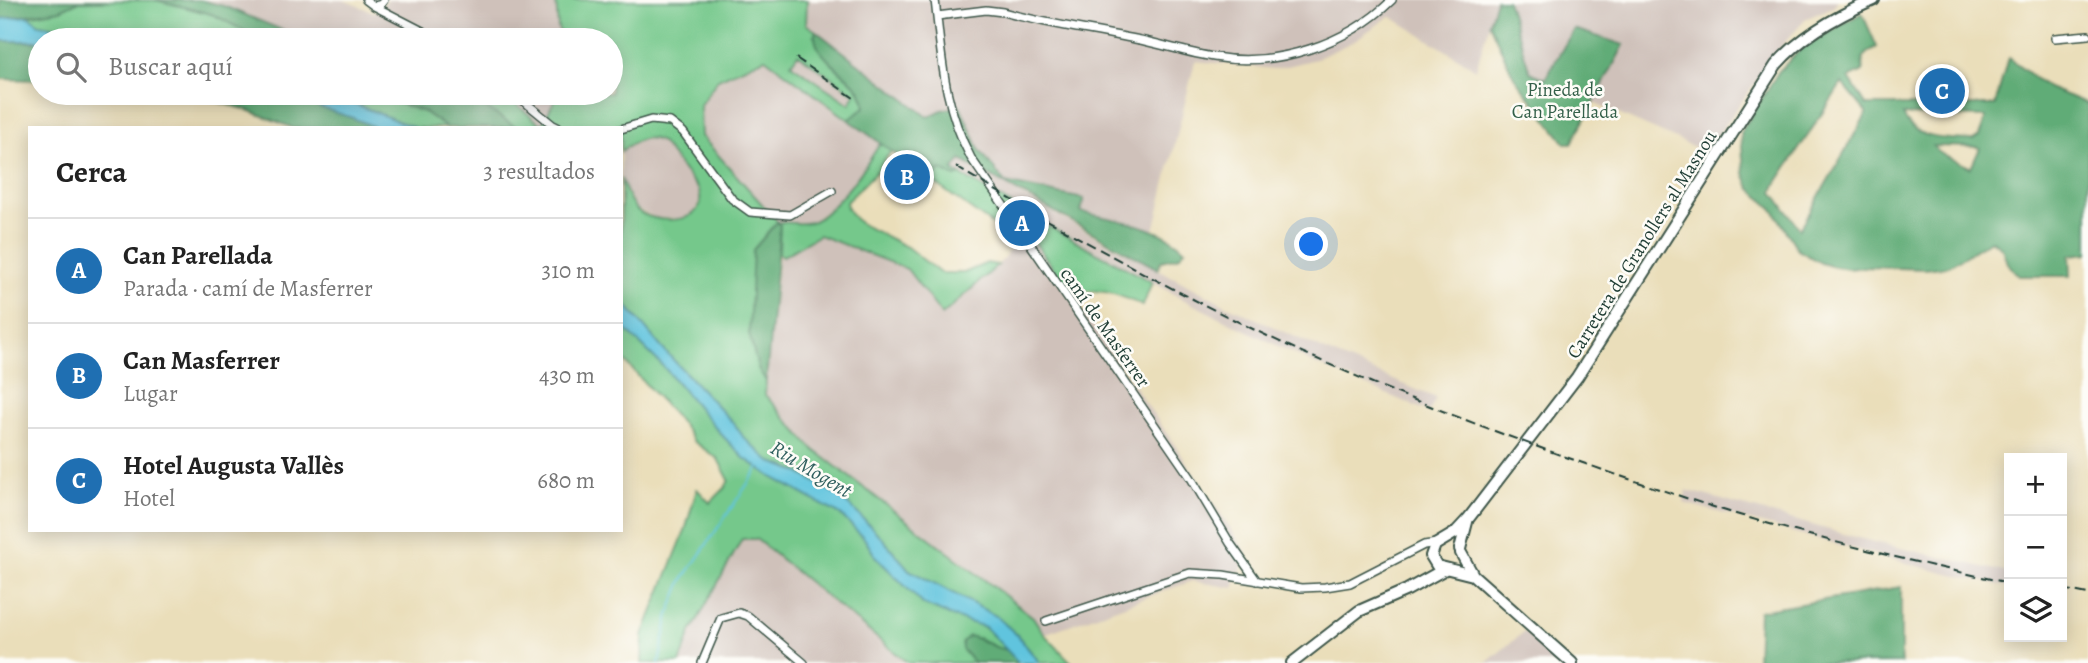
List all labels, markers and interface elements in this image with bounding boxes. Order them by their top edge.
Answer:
search box [28,28,623,105]
icon: search [52,48,90,86]
text: Buscar aquí [108,49,233,84]
pin: C [1919,65,1965,117]
park label: Pineda de Can Parellada [1512,77,1618,125]
street label: Carretera de Granollers al Masnou [1561,125,1723,364]
pin: B [884,151,930,203]
text: Cerca [56,152,127,192]
text: 3 resultados [483,156,595,187]
pin: A [999,197,1045,249]
your location [1294,227,1328,261]
text: Can Parellada [123,238,273,273]
text: A [72,255,86,286]
text: 310 m [542,255,595,286]
street label: camí de Masferrer [1054,262,1156,393]
text: Parada · camí de Masferrer [123,273,373,304]
text: Can Masferrer [123,343,280,378]
text: B [72,360,86,391]
text: 430 m [539,360,595,391]
text: Lugar [123,378,178,409]
water label: Riu Mogent [765,434,858,505]
text: Hotel Augusta Vallès [123,448,344,483]
map controls [2004,453,2067,642]
button: + [2004,453,2067,516]
text: C [72,465,86,496]
text: 680 m [537,465,595,496]
text: Hotel [123,483,175,514]
button: − [2004,516,2067,579]
button: layers [2004,579,2067,642]

